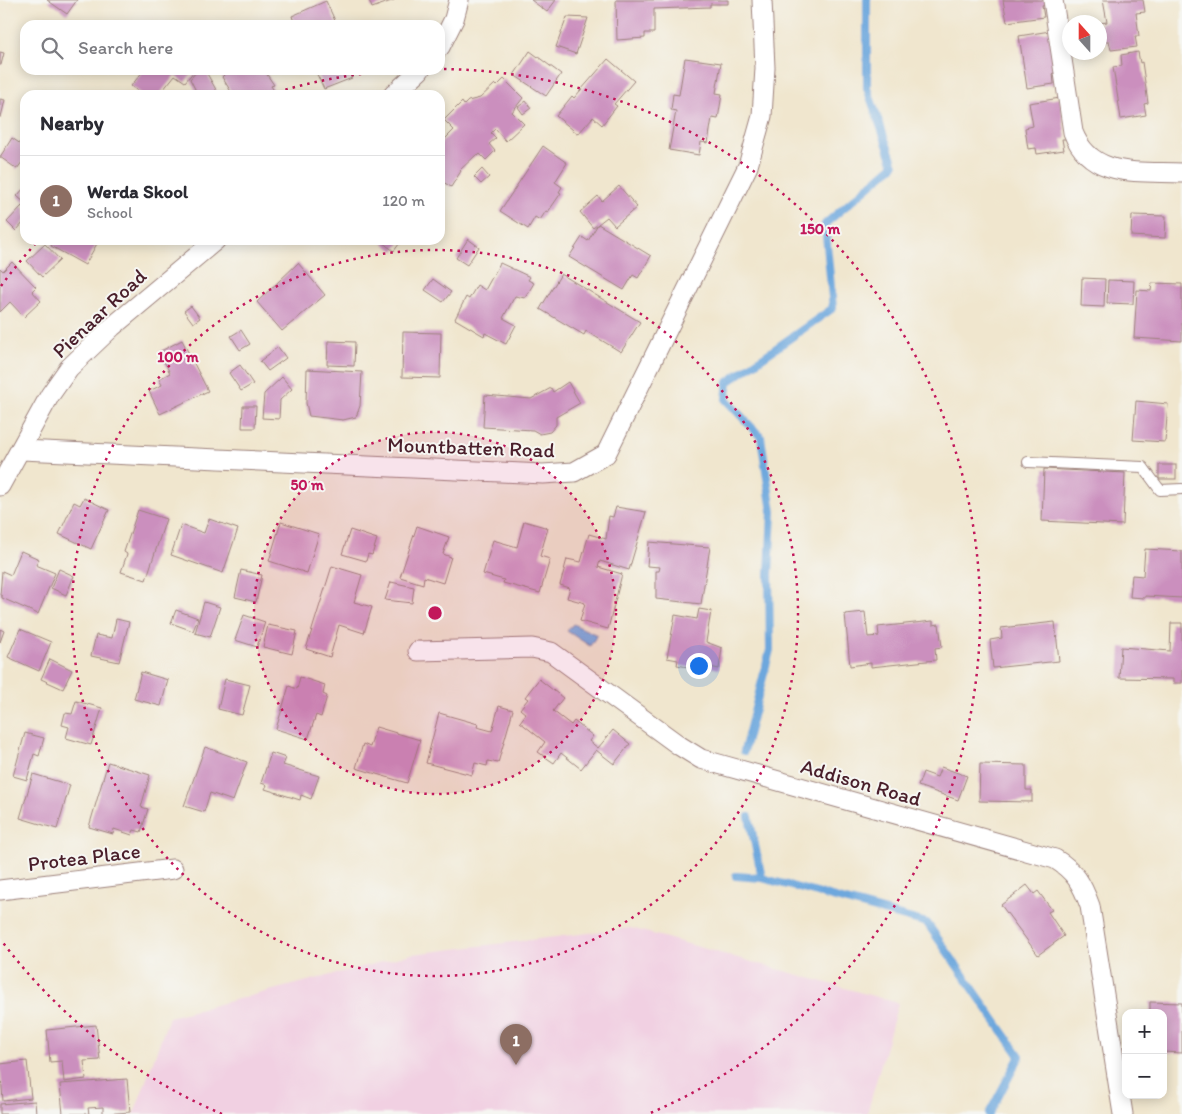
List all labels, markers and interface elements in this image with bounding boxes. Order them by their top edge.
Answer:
north arrow [1062,15,1107,60]
search box [20,20,445,75]
icon: search [38,34,66,62]
text: Search here [78,36,173,59]
text: Nearby [40,110,104,135]
text: Werda Skool [87,180,188,203]
text: 1 [52,191,60,210]
text: 120 m [382,191,425,210]
text: School [87,203,133,222]
text: 150 m [800,220,840,238]
street label: Pienaar Road [47,263,152,363]
text: 100 m [157,348,199,366]
street label: Mountbatten Road [387,432,555,462]
text: 50 m [290,476,324,494]
centre of rings [426,604,444,622]
your location [686,653,712,679]
street label: Addison Road [798,753,924,811]
street label: Protea Place [26,838,142,876]
map controls [1122,1009,1167,1099]
button: + [1122,1009,1167,1054]
pin: 1 [500,1024,532,1065]
button: − [1122,1054,1167,1099]

